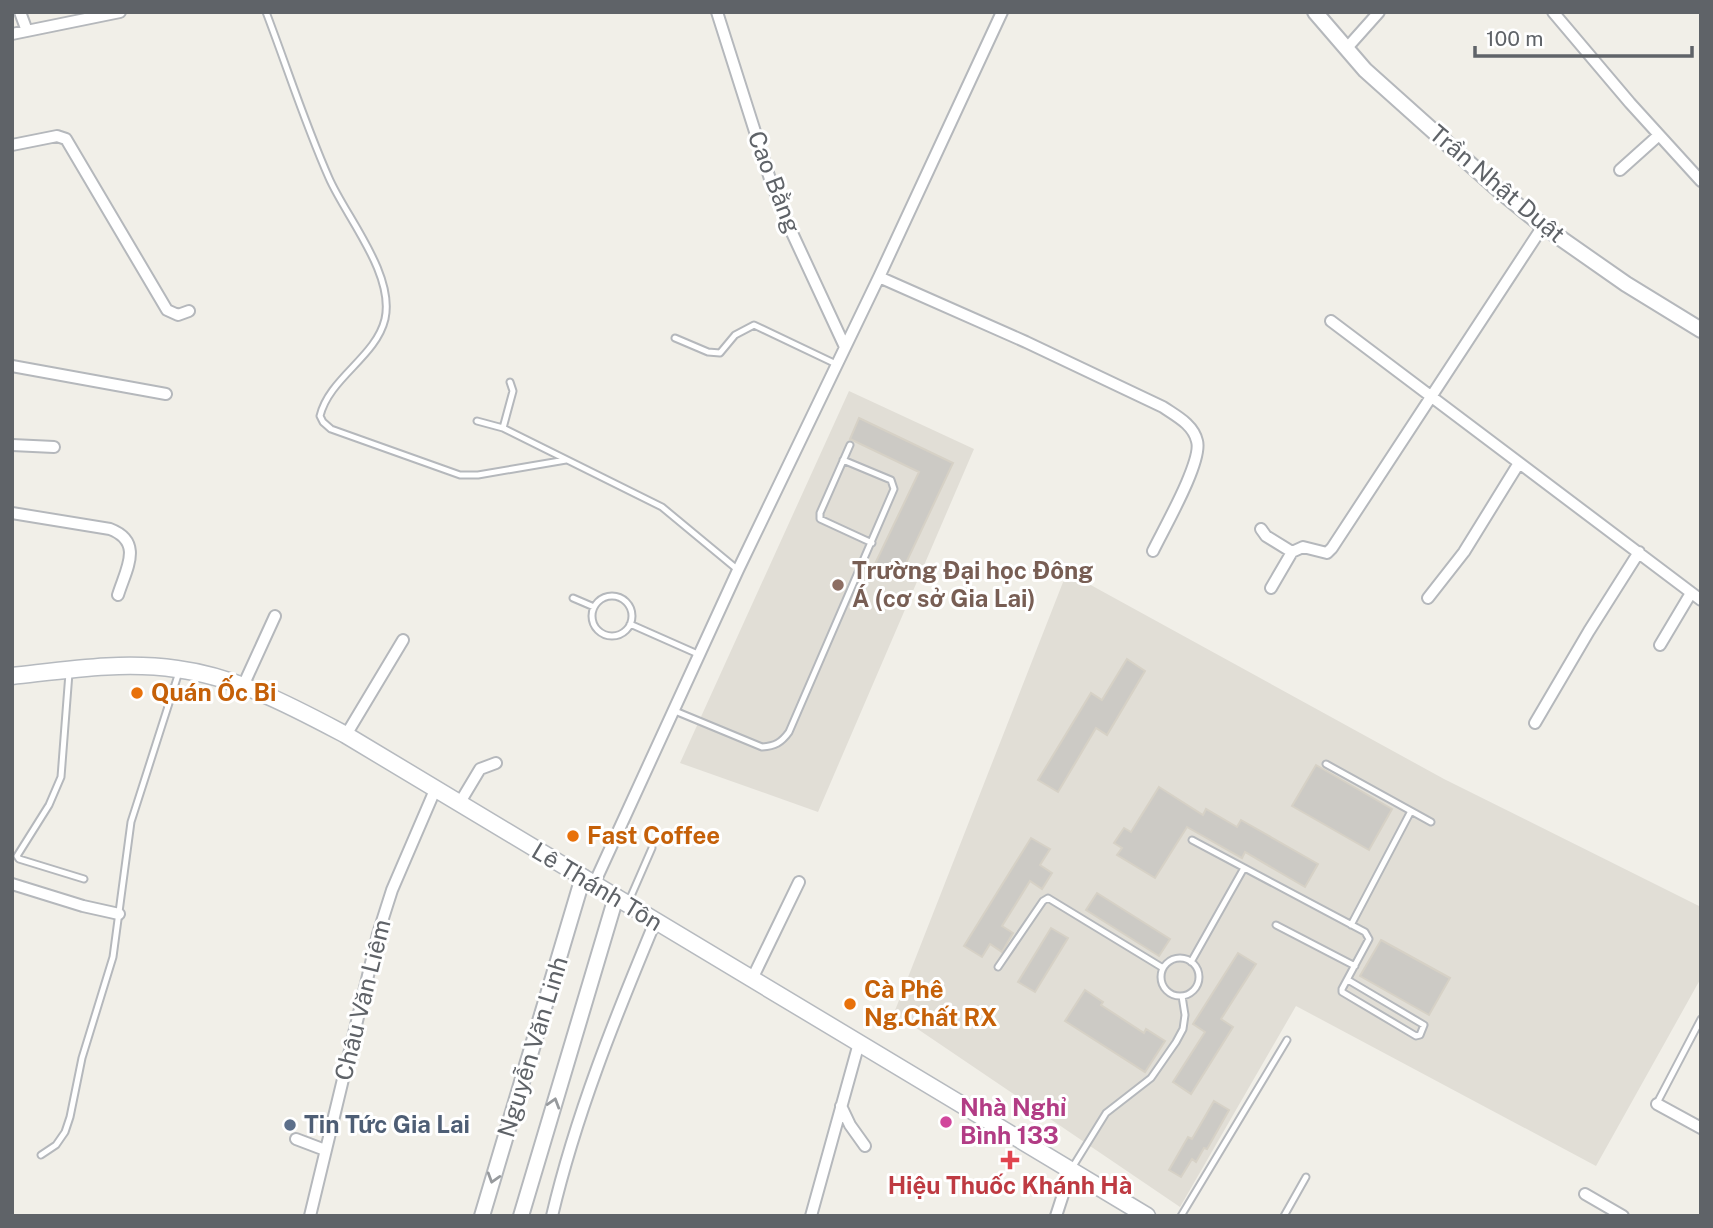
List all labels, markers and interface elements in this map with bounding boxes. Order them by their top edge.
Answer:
scale bar [1475,14,1692,58]
text: 100 m [1486,26,1543,51]
street label: Trần Nhật Duật [1424,119,1571,248]
street label: Cao Bằng [743,127,807,237]
place label: Trường Đại học Đông Á (cơ sở Gia Lai) [852,556,1093,612]
marker: Trường Đại học Đông Á (cơ sở Gia Lai) [830,577,846,593]
place label: Quán Ốc Bi [151,675,276,706]
marker: Quán Ốc Bi [129,685,145,701]
place label: Fast Coffee [587,821,720,849]
marker: Fast Coffee [565,828,581,844]
street label: Lê Thánh Tôn [527,836,668,936]
street label: Châu Văn Liêm [328,916,396,1083]
street label: Nguyễn Văn Linh [491,953,573,1140]
place label: Cà Phê Ng.Chất RX [864,975,997,1031]
marker: Cà Phê Ng.Chất RX [842,996,858,1012]
place label: Nhà Nghỉ Bình 133 [960,1093,1066,1149]
one-way arrow [546,1098,561,1110]
place label: Tin Tức Gia Lai [304,1110,470,1138]
marker: Nhà Nghỉ Bình 133 [938,1114,954,1130]
marker: Tin Tức Gia Lai [282,1117,298,1133]
marker: Hiệu Thuốc Khánh Hà [1002,1152,1018,1168]
one-way arrow [487,1171,502,1183]
place label: Hiệu Thuốc Khánh Hà [888,1171,1132,1199]

